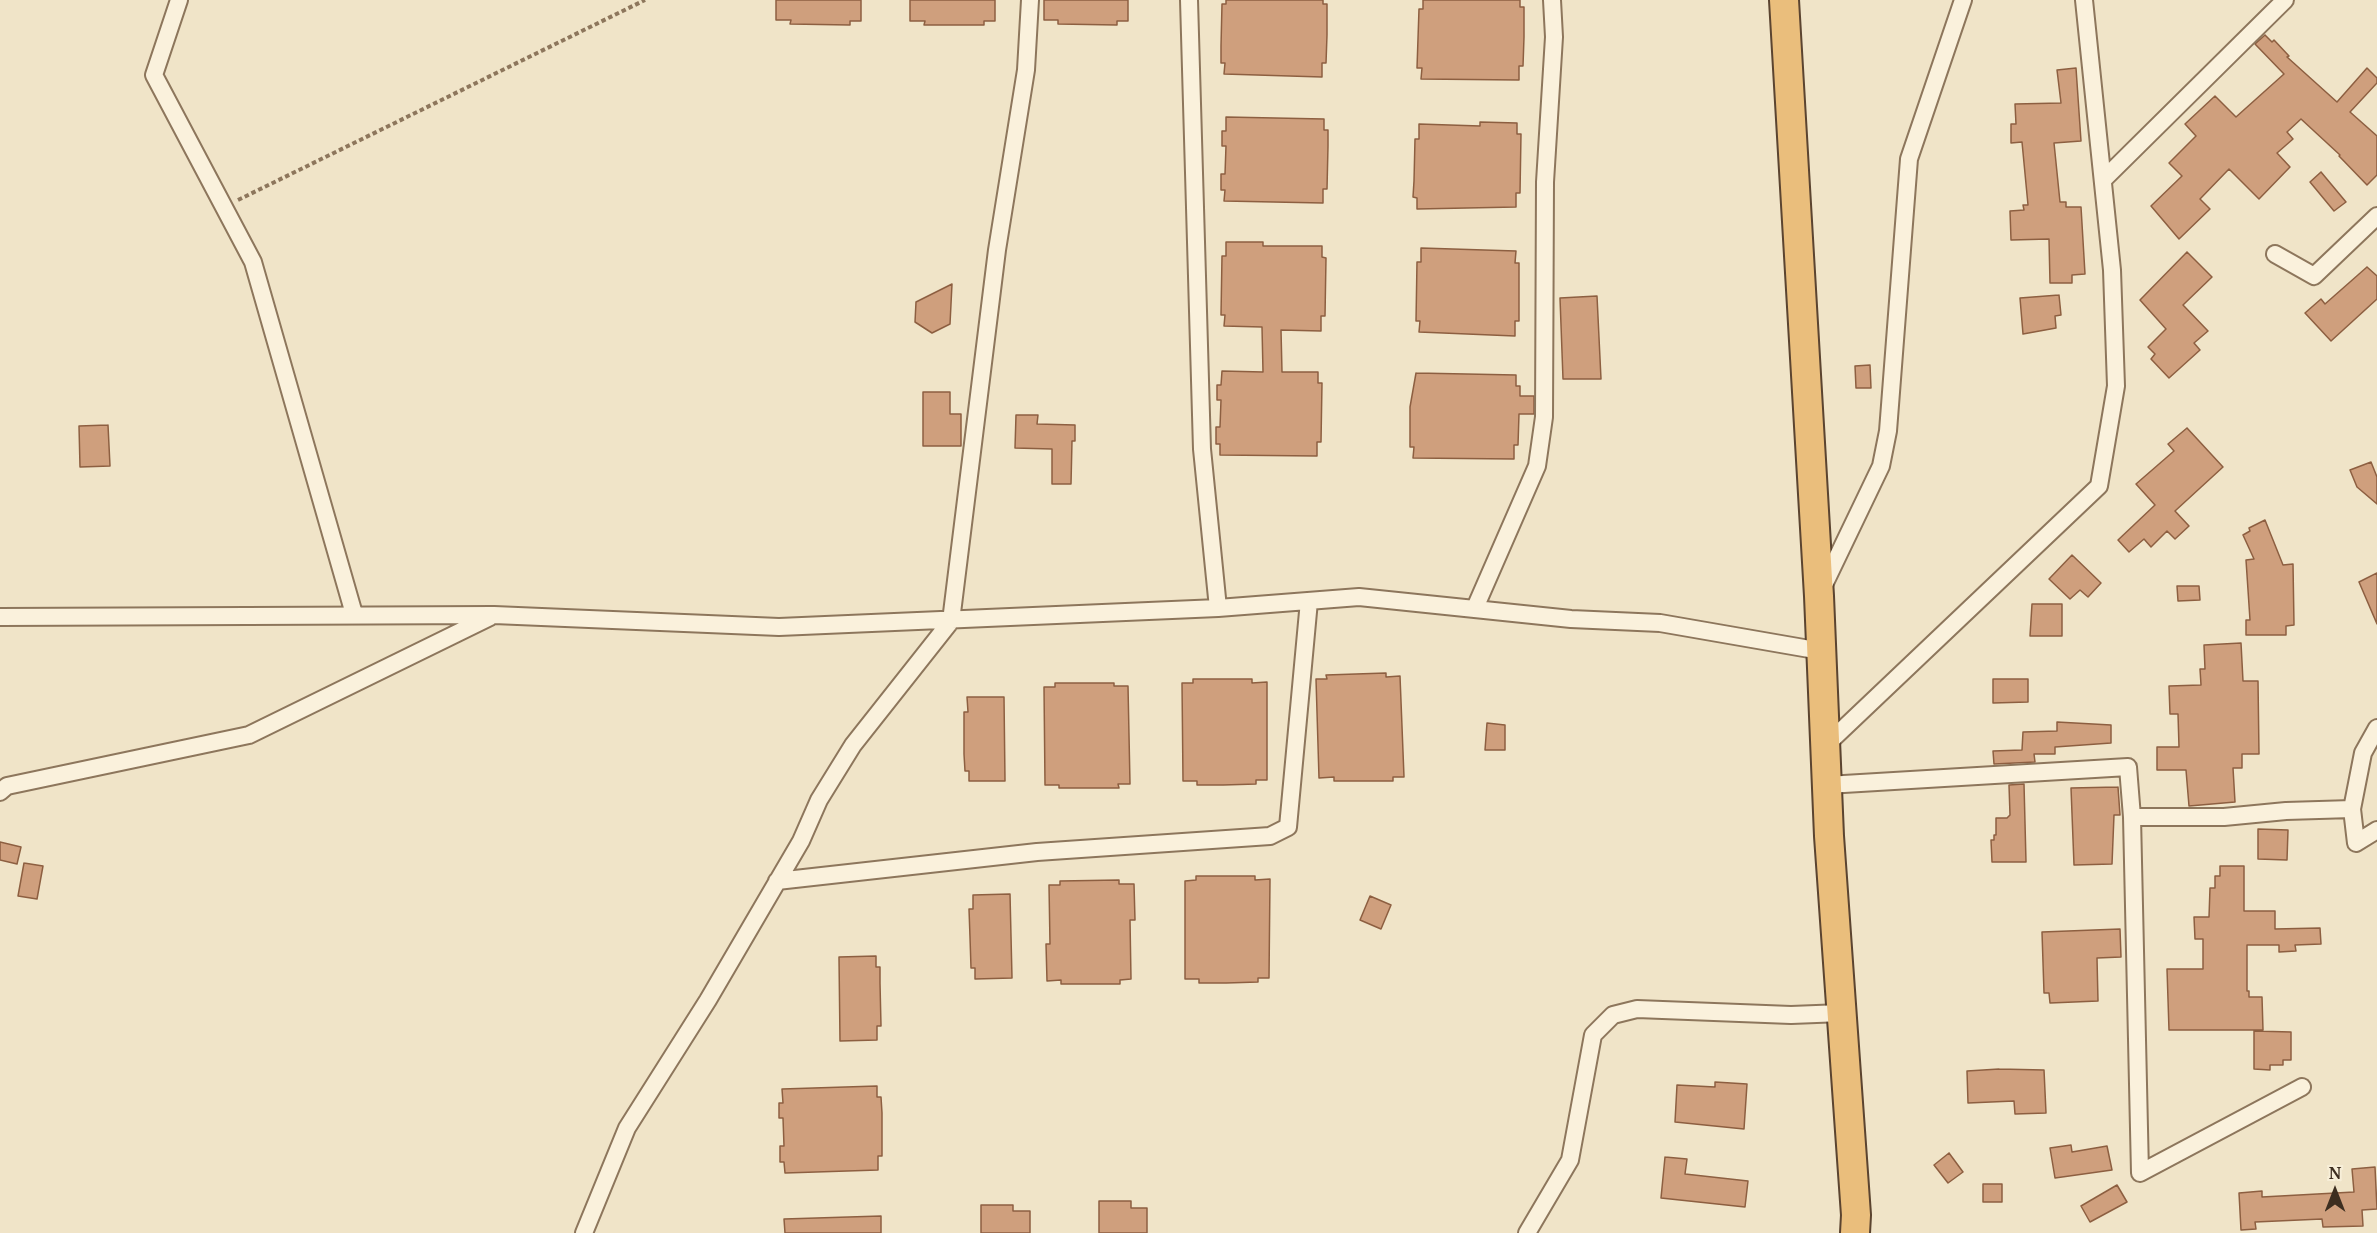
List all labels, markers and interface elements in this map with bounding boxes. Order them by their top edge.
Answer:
north arrow [2305,1161,2365,1221]
text: N [2329,1162,2341,1184]

